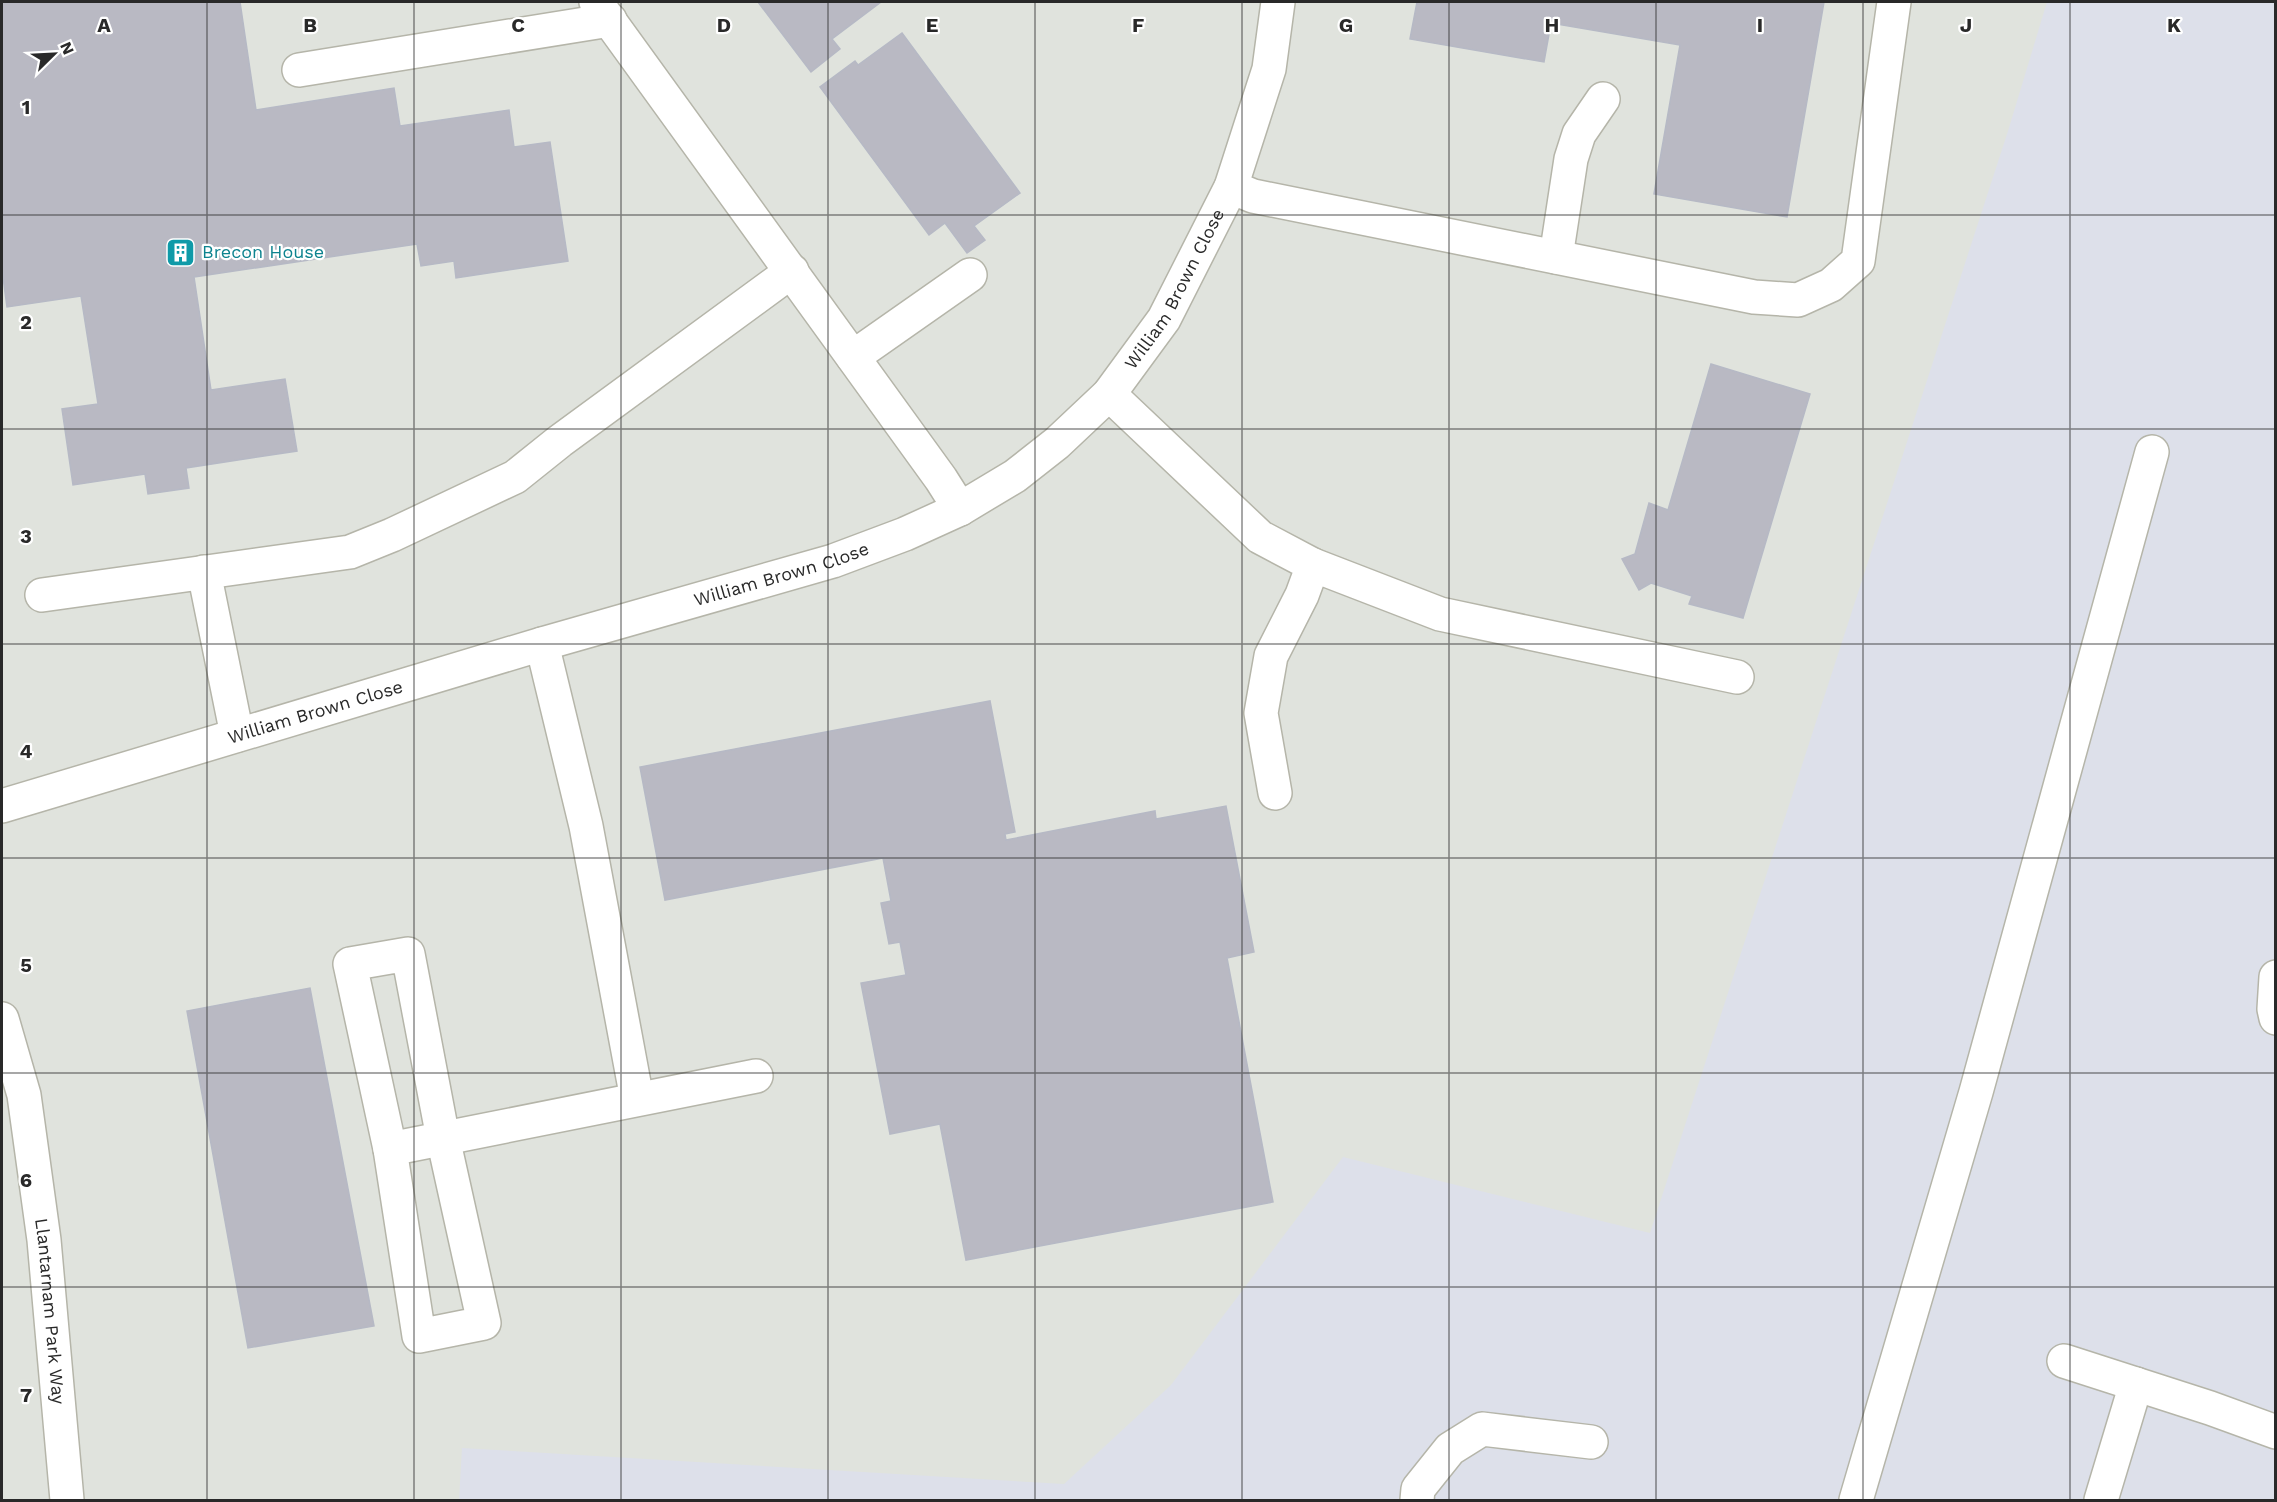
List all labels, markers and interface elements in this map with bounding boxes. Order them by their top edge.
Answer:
text: A [97,13,111,37]
text: B [303,13,317,37]
text: C [511,13,525,37]
text: D [717,13,731,37]
text: E [926,13,938,37]
text: F [1132,13,1144,37]
text: G [1339,13,1353,37]
text: H [1545,13,1559,37]
text: I [1757,13,1763,37]
text: J [1960,13,1972,37]
text: K [2167,13,2181,37]
north arrow [24,24,84,84]
text: N [56,39,78,57]
text: 1 [22,95,30,119]
street label: William Brown Close [1120,205,1228,373]
building icon: Brecon House [165,236,197,268]
place label: Brecon House [202,241,324,262]
text: 2 [20,310,32,334]
text: 3 [20,524,32,548]
street label: William Brown Close [691,538,872,610]
street label: William Brown Close [225,675,405,748]
text: 4 [20,739,33,763]
text: 5 [20,953,32,977]
text: 6 [20,1168,32,1192]
street label: Llantarnam Park Way [31,1217,70,1406]
text: 7 [20,1383,32,1407]

